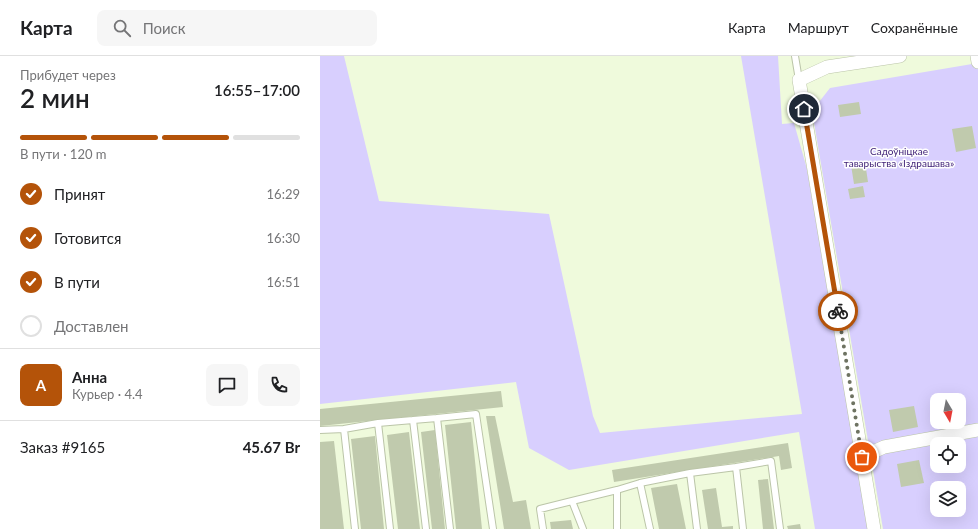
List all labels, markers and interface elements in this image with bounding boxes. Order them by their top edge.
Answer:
search box [97,10,377,46]
text: Карта [20,16,73,39]
icon: search [111,17,133,39]
text: Поиск [143,19,186,37]
text: Карта [728,19,766,36]
text: Маршрут [788,19,849,36]
text: Сохранённые [871,19,958,36]
text: Прибудет через [20,67,116,83]
text: 16:55–17:00 [214,81,300,99]
text: 2 мин [20,82,90,114]
pin [787,92,821,126]
icon: home [793,98,815,120]
park label: Садоўніцкае таварыства «Іздрашава» [844,145,954,169]
text: В пути · 120 m [20,146,106,162]
icon: check [20,183,42,205]
text: Принят [54,185,105,203]
text: 16:29 [267,186,300,202]
icon: check [20,227,42,249]
text: Готовится [54,229,121,247]
text: 16:30 [267,230,300,246]
icon: check [20,271,42,293]
text: В пути [54,273,100,291]
text: 16:51 [267,274,300,290]
courier [818,291,858,331]
icon: bike [827,300,849,322]
text: Доставлен [54,317,129,335]
button: chat [206,364,248,406]
button: phone [258,364,300,406]
text: Анна [72,368,107,386]
text: А [36,376,46,394]
text: Курьер · 4.4 [72,386,143,402]
north arrow [930,393,966,429]
map controls [930,393,966,517]
button: locate [930,437,966,473]
text: Заказ #9165 [20,438,105,456]
text: 45.67 Br [243,438,300,456]
pin [845,440,879,474]
icon: bag [851,446,873,468]
button: layers [930,481,966,517]

